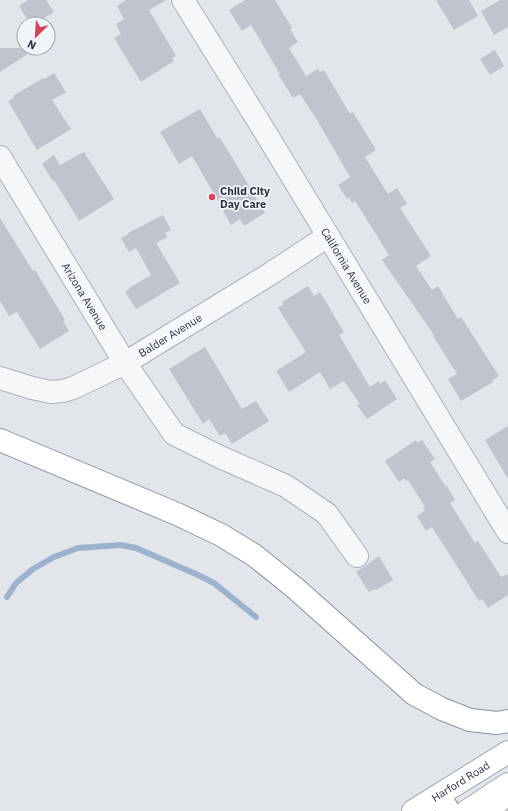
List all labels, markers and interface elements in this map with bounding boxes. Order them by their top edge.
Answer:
north arrow [16,16,56,56]
text: N [25,37,38,53]
place label: Child City Day Care [220,184,270,211]
marker: Child City Day Care [207,192,217,202]
street label: California Avenue [318,225,375,306]
street label: Arizona Avenue [59,260,110,333]
street label: Balder Avenue [136,311,204,360]
street label: Harford Road [429,758,492,805]

